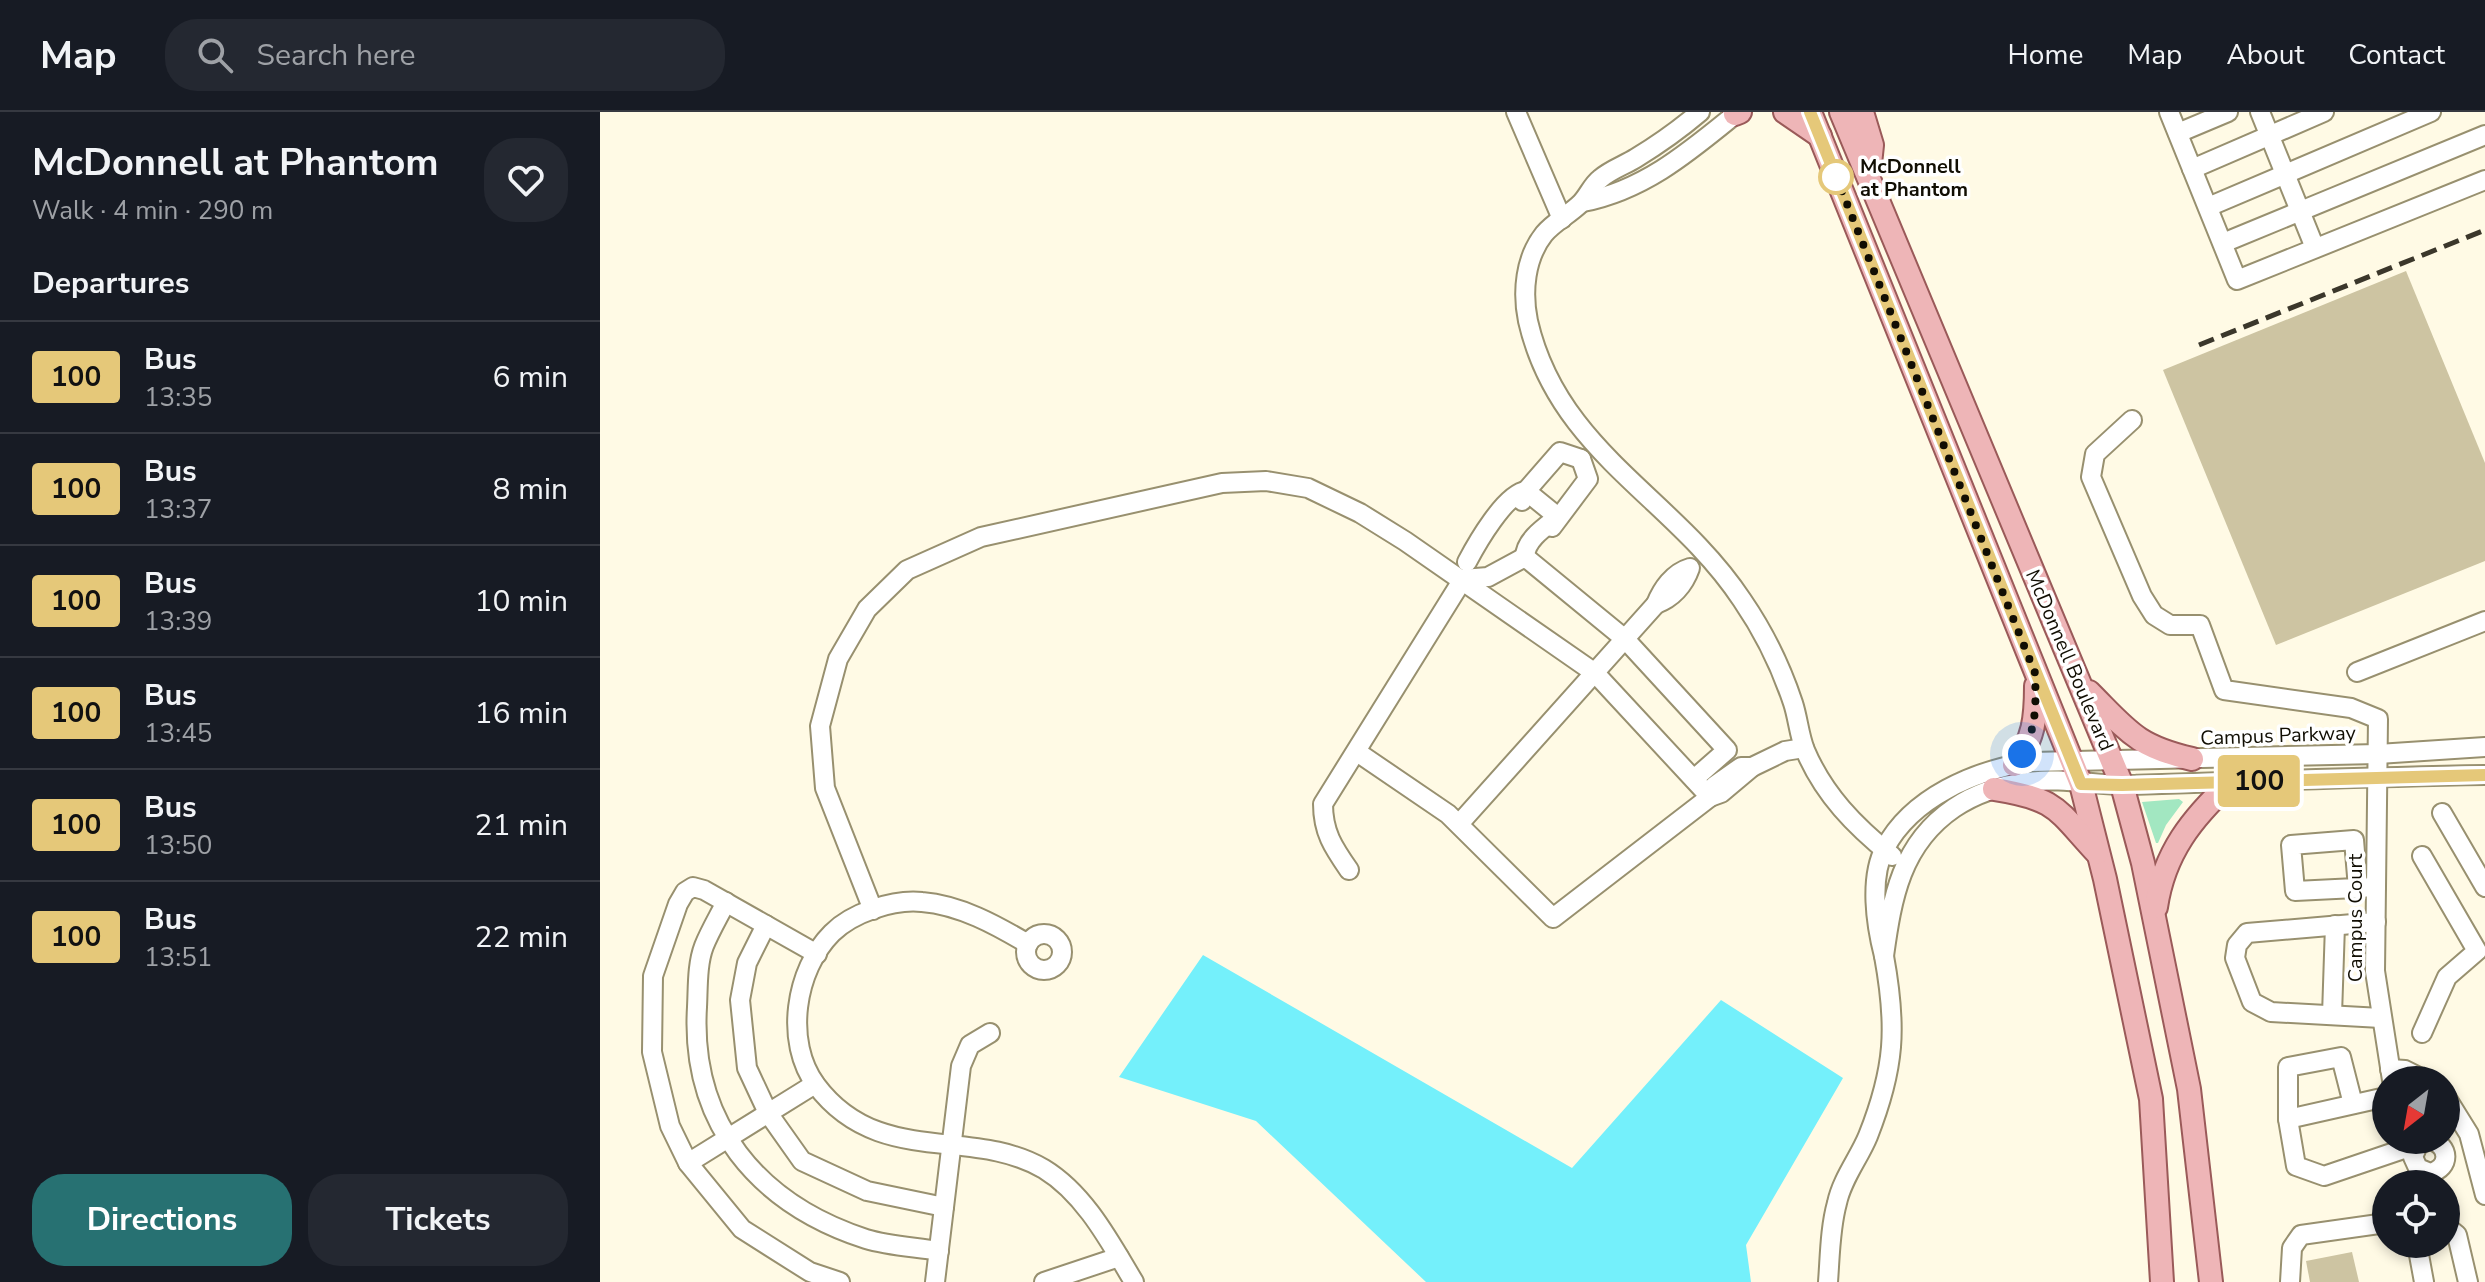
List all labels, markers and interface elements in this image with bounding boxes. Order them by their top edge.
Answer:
search box [165,19,725,91]
text: Map [40,30,117,81]
icon: search [193,33,237,77]
text: Search here [257,35,416,76]
text: Home [2008,36,2083,74]
text: Map [2127,36,2182,74]
text: About [2226,36,2304,74]
text: Contact [2348,36,2445,74]
text: McDonnell at Phantom [32,137,439,188]
button: heart [484,138,568,222]
place label: McDonnell at Phantom [1860,153,1968,203]
marker: McDonnell at Phantom [1819,160,1853,194]
text: Walk · 4 min · 290 m [32,193,273,228]
text: Departures [32,263,189,304]
text: Bus [144,339,197,380]
text: 6 min [493,357,568,398]
text: 100 [51,358,101,396]
text: 13:35 [144,380,212,415]
text: Bus [144,451,197,492]
text: 8 min [493,469,568,510]
text: 100 [51,470,101,508]
text: 13:37 [144,492,212,527]
text: Bus [144,563,197,604]
street label: McDonnell Boulevard [2019,566,2120,755]
text: 10 min [475,581,568,622]
text: 100 [51,582,101,620]
text: 13:39 [144,604,212,639]
text: Bus [144,675,197,716]
text: 16 min [475,693,568,734]
text: 100 [51,694,101,732]
text: 13:45 [144,716,212,751]
street label: Campus Parkway [2200,719,2357,752]
your location [2002,734,2042,774]
line badge: 100 [2213,755,2305,807]
text: 100 [2234,762,2284,800]
text: Bus [144,787,197,828]
text: 21 min [475,805,568,846]
text: 100 [51,806,101,844]
text: 13:50 [144,828,212,863]
street label: Campus Court [2342,853,2369,982]
text: Bus [144,899,197,940]
text: 22 min [475,917,568,958]
text: 100 [51,918,101,956]
text: 13:51 [144,940,212,975]
north arrow [2372,1066,2460,1154]
map controls [2372,1066,2460,1258]
button: locate [2372,1170,2460,1258]
button: Directions [32,1174,292,1266]
button: Tickets [308,1174,568,1266]

